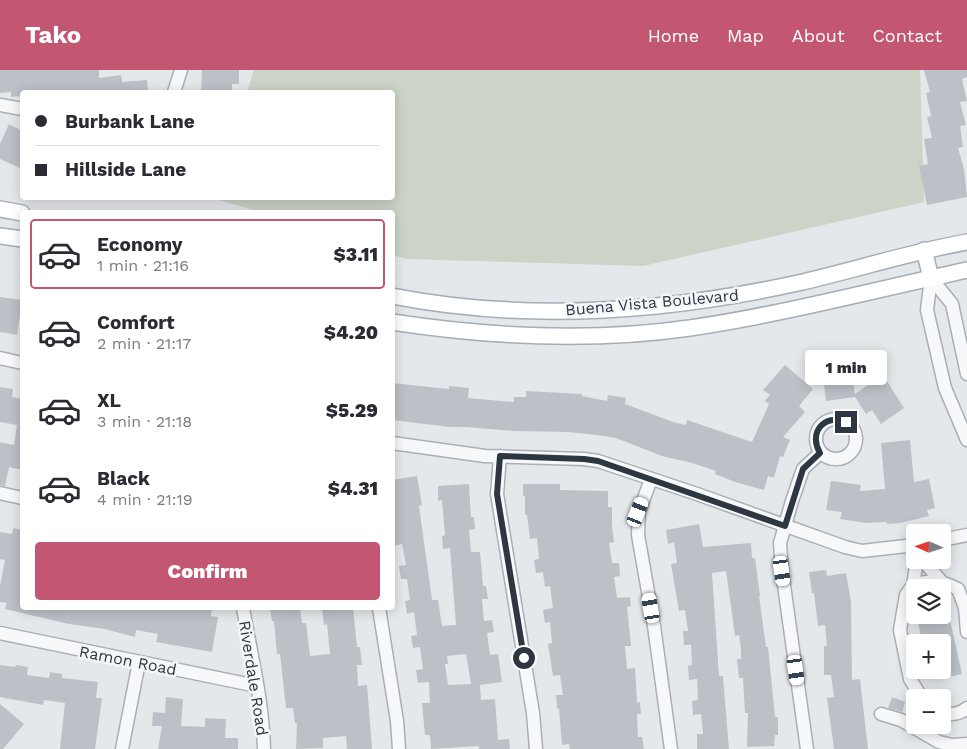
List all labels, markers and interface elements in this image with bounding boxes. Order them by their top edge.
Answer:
text: Tako [25,21,81,49]
text: Home [648,25,699,46]
text: Map [727,25,764,46]
text: About [792,25,844,46]
text: Contact [872,25,942,46]
text: Burbank Lane [65,110,195,133]
text: Hillside Lane [65,158,186,181]
icon: car [37,232,82,277]
text: Economy [97,233,182,256]
text: $3.11 [334,243,378,266]
text: 1 min · 21:16 [97,256,189,275]
street label: Buena Vista Boulevard [564,285,740,320]
icon: car [37,310,82,355]
text: Comfort [97,311,175,334]
text: $4.20 [324,321,378,344]
text: 2 min · 21:17 [97,334,191,353]
callout: 1 min [805,350,887,384]
text: 1 min [825,358,867,377]
icon: car [37,388,82,433]
text: XL [97,389,121,412]
text: $5.29 [326,399,378,422]
route end [835,411,857,433]
text: 3 min · 21:18 [97,412,192,431]
icon: car [37,466,82,511]
text: Black [97,467,150,490]
text: $4.31 [328,477,378,500]
text: 4 min · 21:19 [97,490,193,509]
car [625,495,650,529]
north arrow [906,524,951,569]
map controls [906,524,951,734]
button: Confirm [35,542,380,600]
car [772,555,791,587]
button: layers [906,579,951,624]
car [641,592,660,624]
street label: Riverdale Road [235,619,272,737]
button: + [906,634,951,679]
street label: Ramon Road [78,642,178,679]
route start [513,647,535,669]
car [786,654,805,686]
button: − [906,689,951,734]

